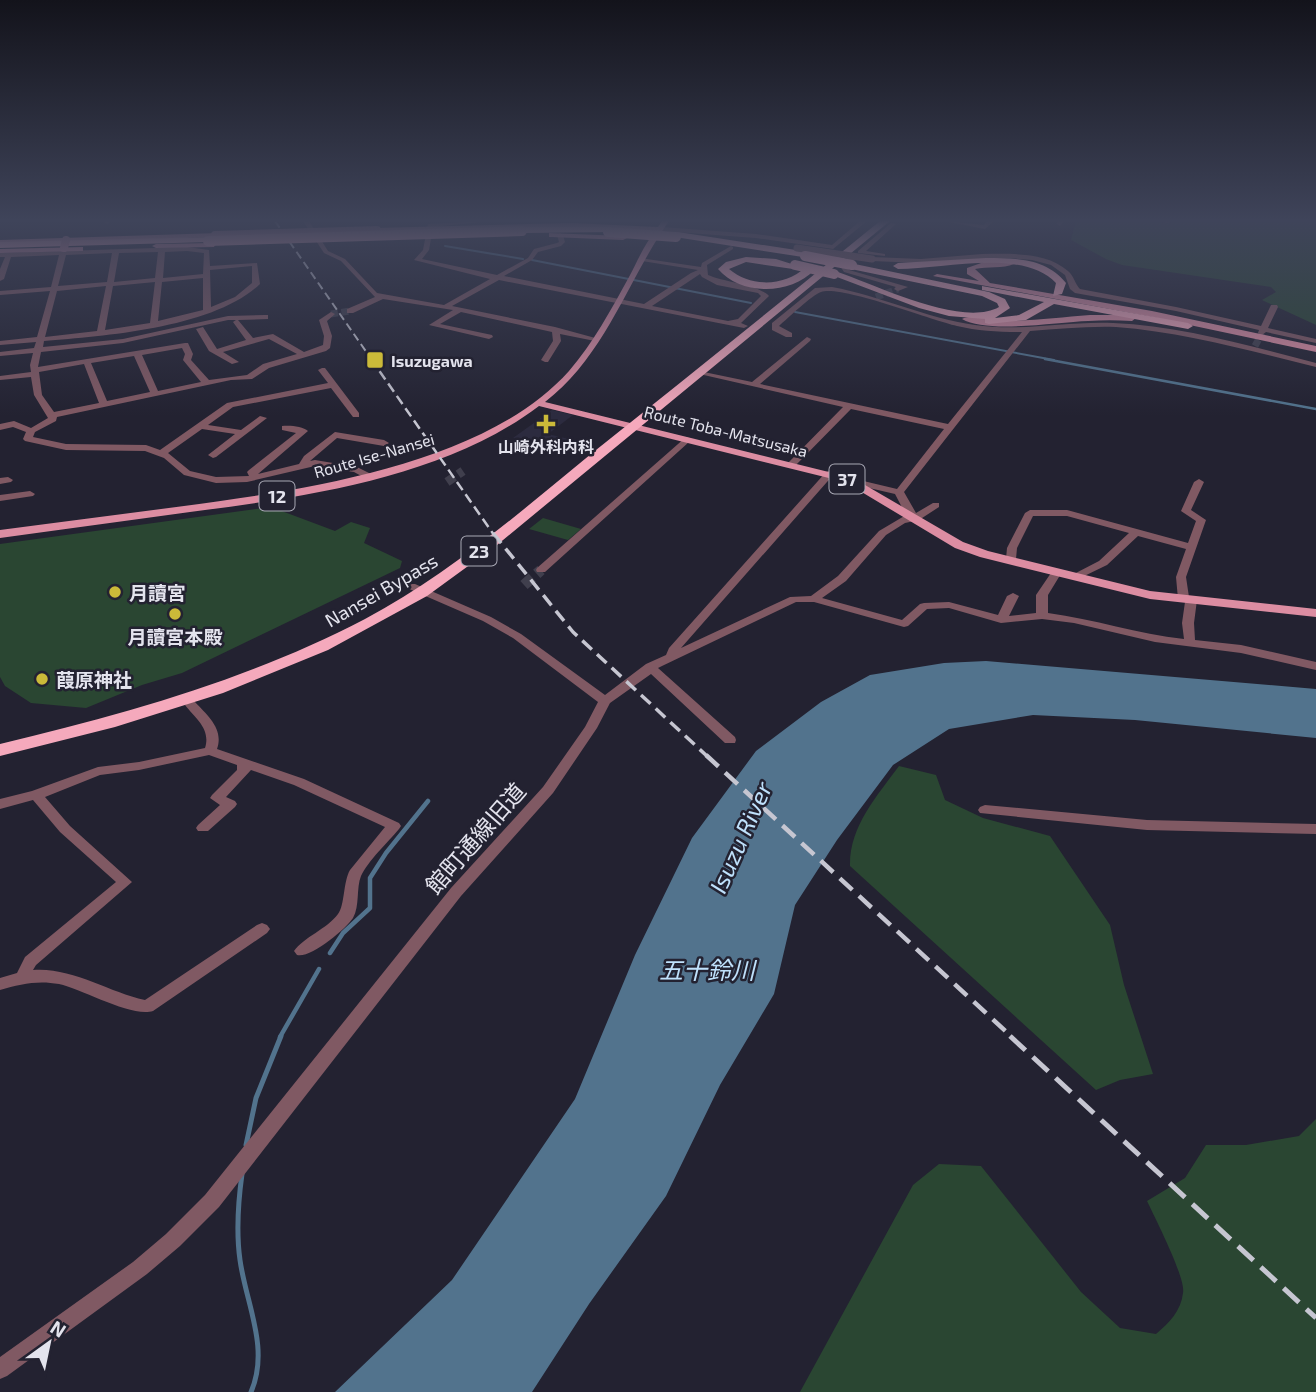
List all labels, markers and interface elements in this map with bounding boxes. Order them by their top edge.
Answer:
marker: Isuzugawa [365,350,385,370]
place label: Isuzugawa [391,351,473,370]
street label: Route Toba-Matsusaka [642,402,810,460]
marker: 山崎外科内科 [536,414,556,434]
street label: Route Ise-Nansei [312,429,436,481]
place label: 山崎外科内科 [498,437,594,456]
road number: 37 [830,464,864,494]
road number: 12 [260,482,294,510]
road number: 23 [462,536,496,566]
street label: Nansei Bypass [321,548,441,632]
place label: 月讀宮 [129,581,186,604]
marker: 月讀宮 [107,584,123,600]
marker: 月讀宮本殿 [167,606,183,622]
place label: 月讀宮本殿 [127,625,223,648]
place label: 葭原神社 [56,668,132,691]
marker: 葭原神社 [34,671,50,687]
water label: Isuzu River [703,776,778,897]
street label: 館町通線旧道 [419,777,531,899]
water label: 五十鈴川 [659,955,758,984]
north arrow [14,1308,84,1378]
text: N [47,1315,71,1342]

